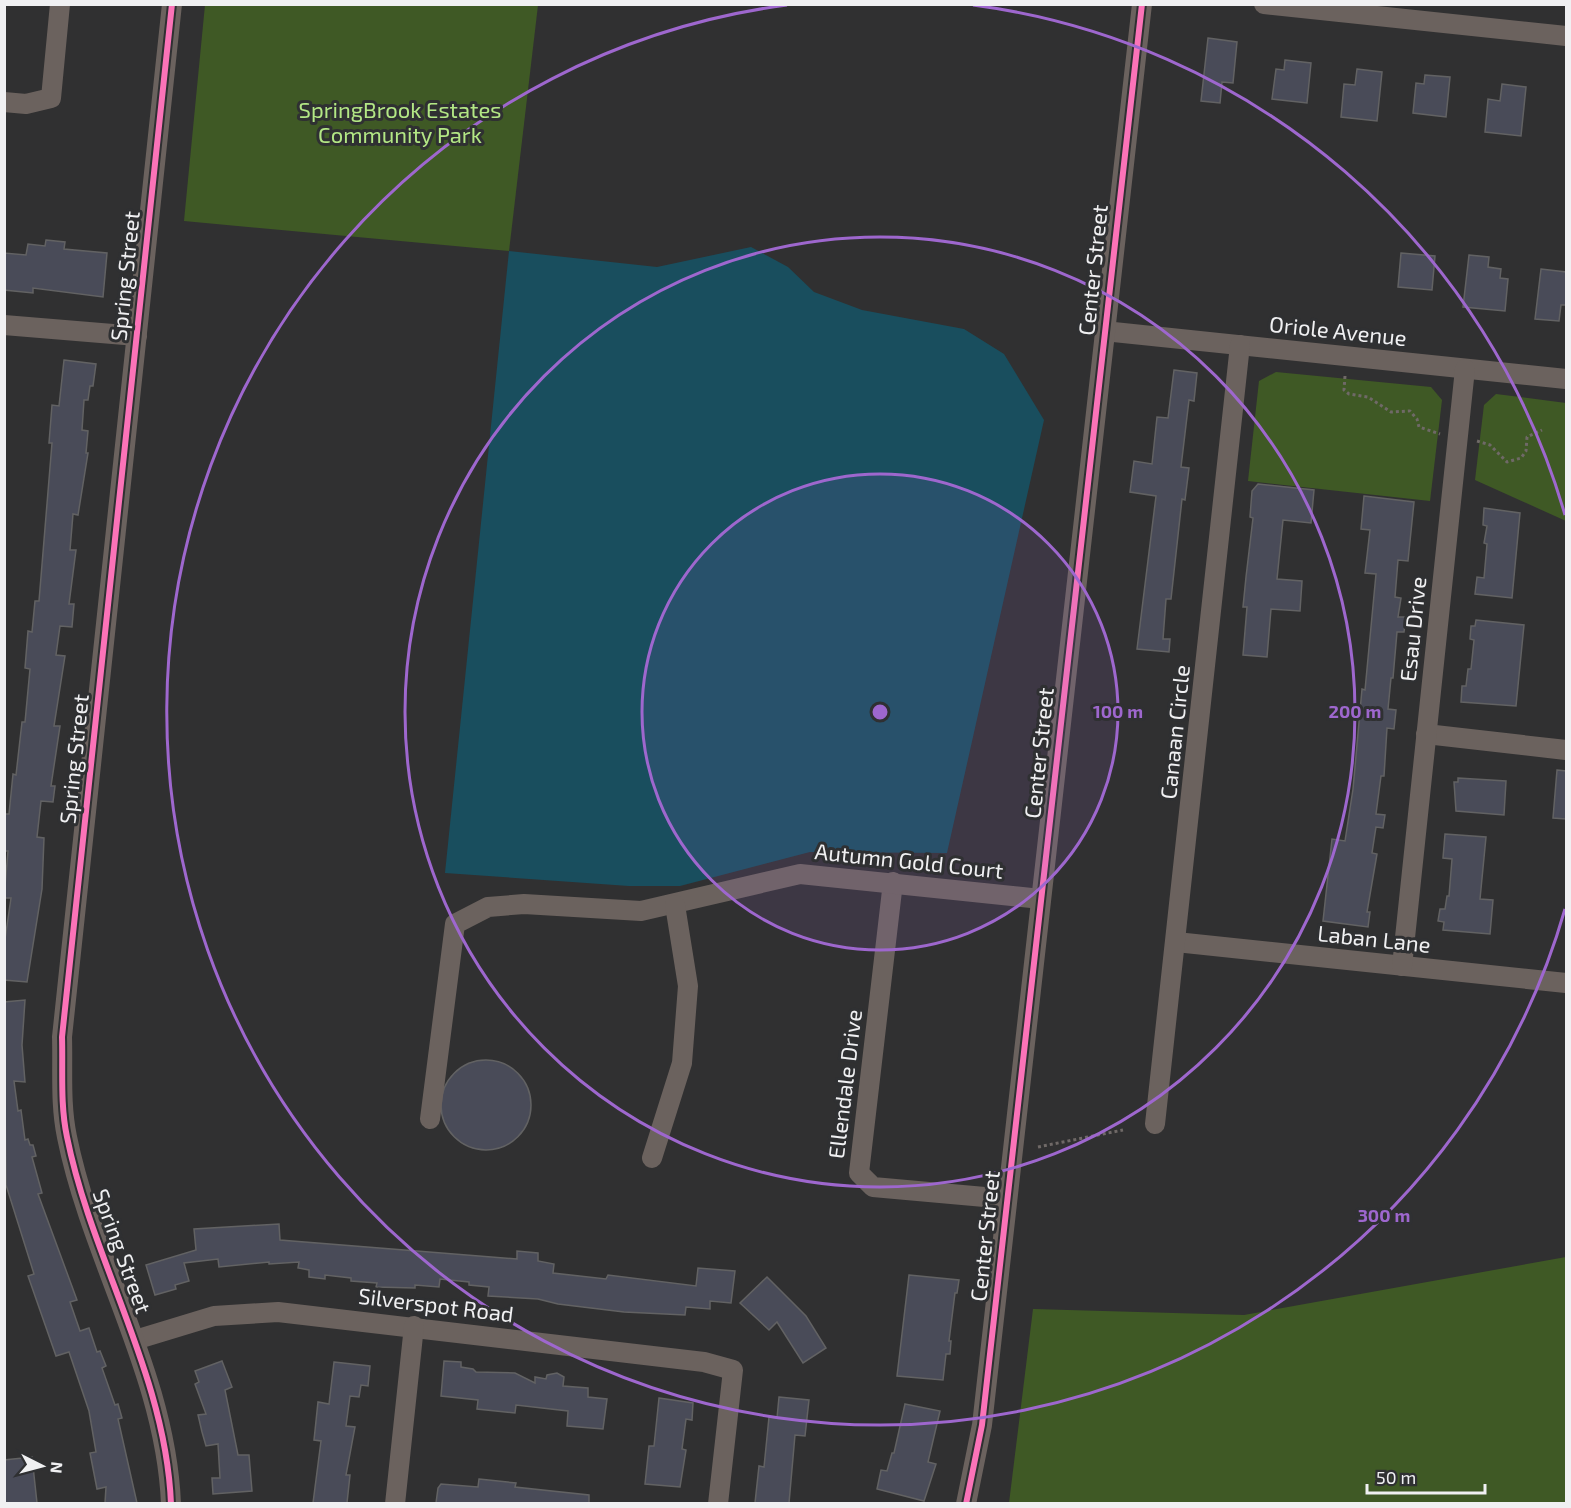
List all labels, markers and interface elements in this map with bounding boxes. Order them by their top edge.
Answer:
park label: SpringBrook Estates Community Park [299,96,501,147]
street label: Center Street [1072,203,1112,337]
street label: Spring Street [104,210,144,342]
street label: Oriole Avenue [1268,310,1408,350]
street label: Esau Drive [1394,575,1430,683]
street label: Canaan Circle [1154,663,1194,800]
street label: Center Street [1018,686,1058,820]
street label: Spring Street [53,693,93,825]
text: 100 m [1093,700,1143,722]
text: 200 m [1329,700,1381,722]
centre of rings [870,702,890,722]
street label: Autumn Gold Court [814,837,1005,883]
street label: Laban Lane [1316,919,1432,957]
street label: Ellendale Drive [822,1008,866,1160]
street label: Center Street [964,1169,1004,1303]
street label: Spring Street [88,1185,157,1316]
text: 300 m [1358,1204,1410,1226]
street label: Silverspot Road [357,1282,515,1326]
north arrow [12,1436,72,1496]
scale bar [1367,1457,1486,1495]
text: N [47,1461,67,1474]
text: 50 m [1376,1466,1416,1488]

